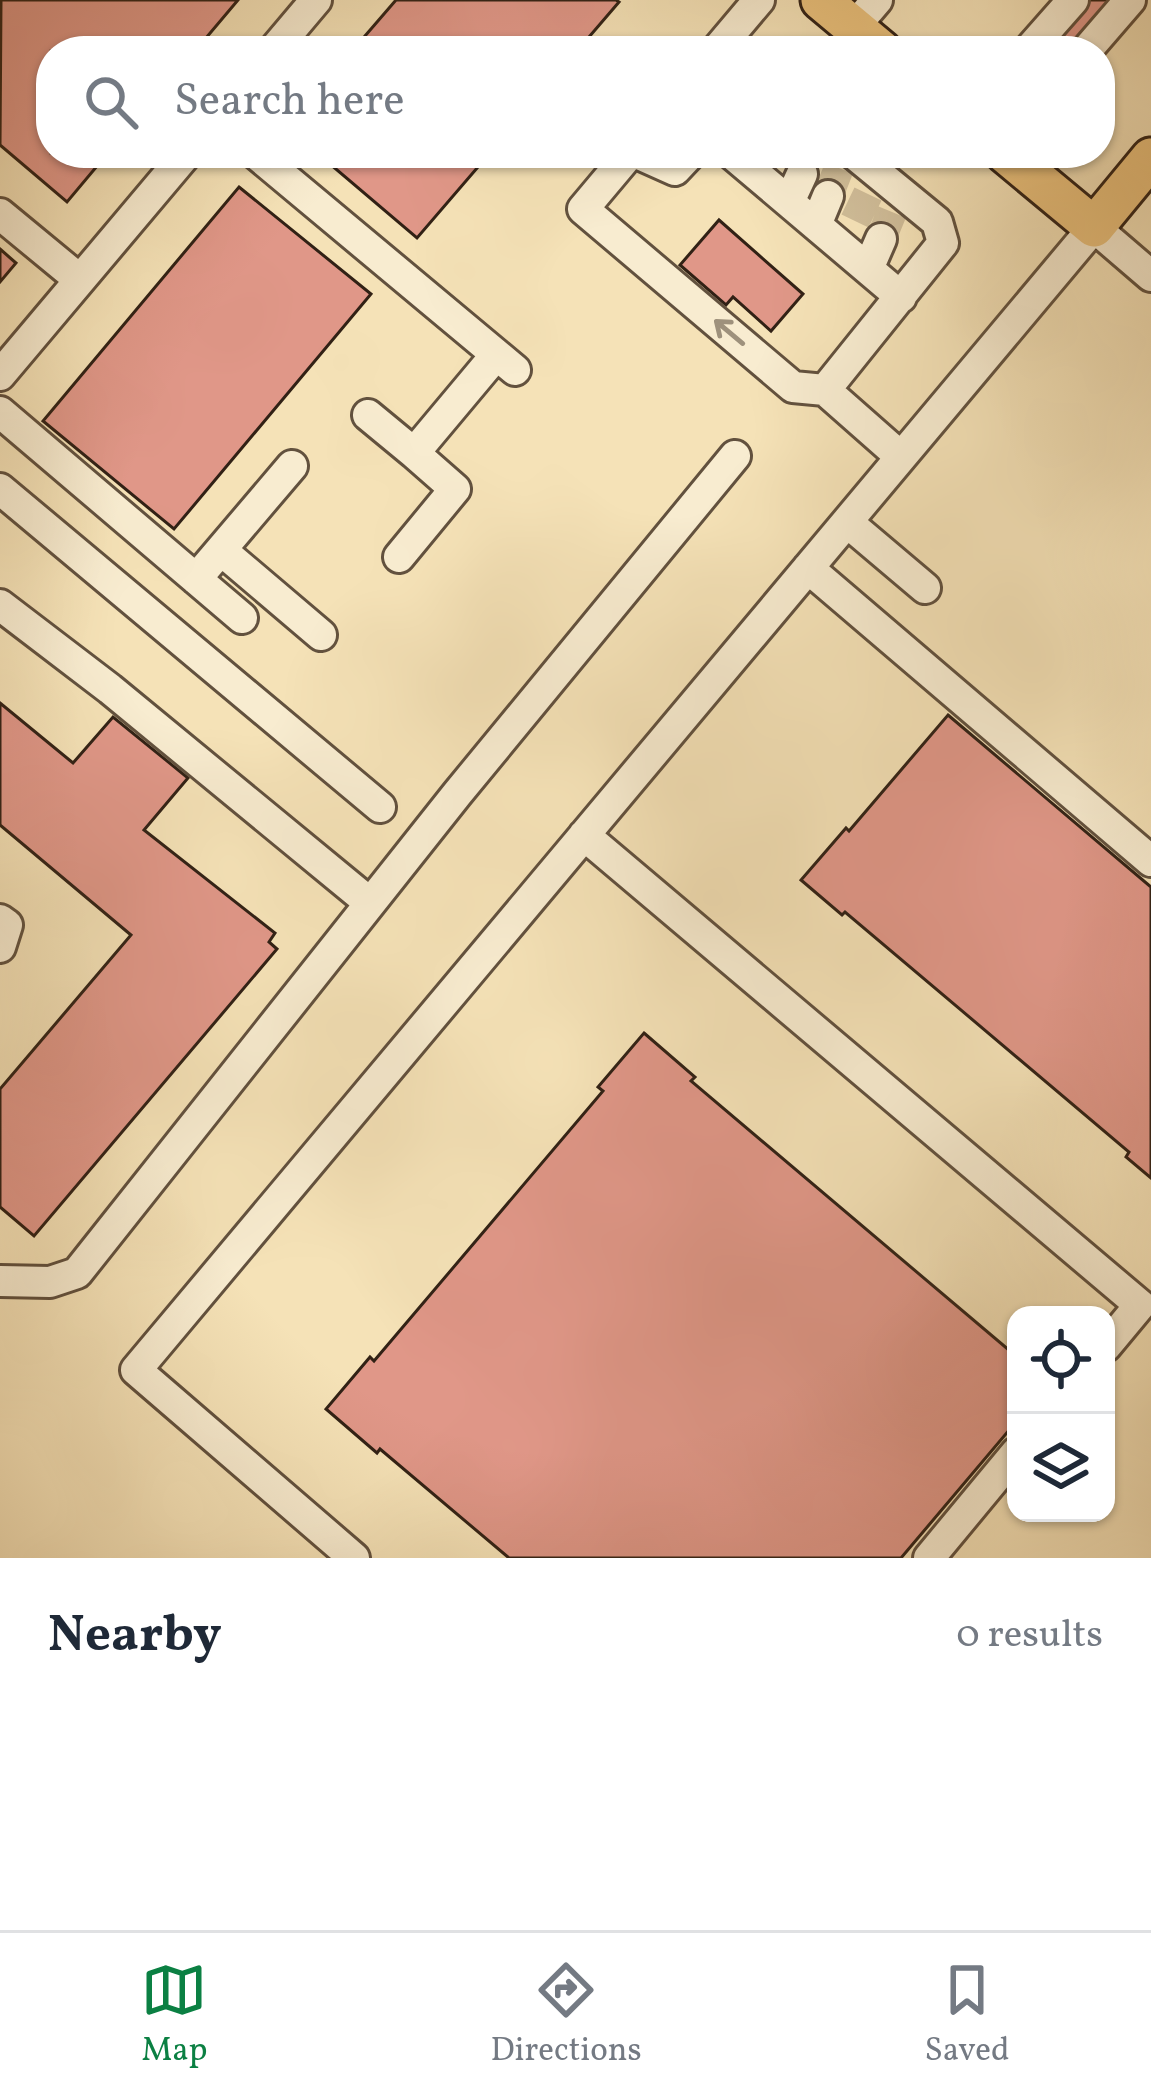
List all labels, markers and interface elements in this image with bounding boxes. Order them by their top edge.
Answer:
search box [36,36,1115,168]
icon: search [78,69,144,135]
text: Search here [174,71,405,134]
one-way arrow [714,319,745,347]
map controls [1007,1306,1115,1522]
button: locate [1007,1306,1115,1414]
button: layers [1007,1414,1115,1522]
text: Nearby [48,1601,222,1672]
text: 0 results [956,1609,1103,1663]
tab: Map [141,1957,208,2075]
tab: Directions [490,1957,642,2075]
tab: Saved [925,1957,1010,2075]

